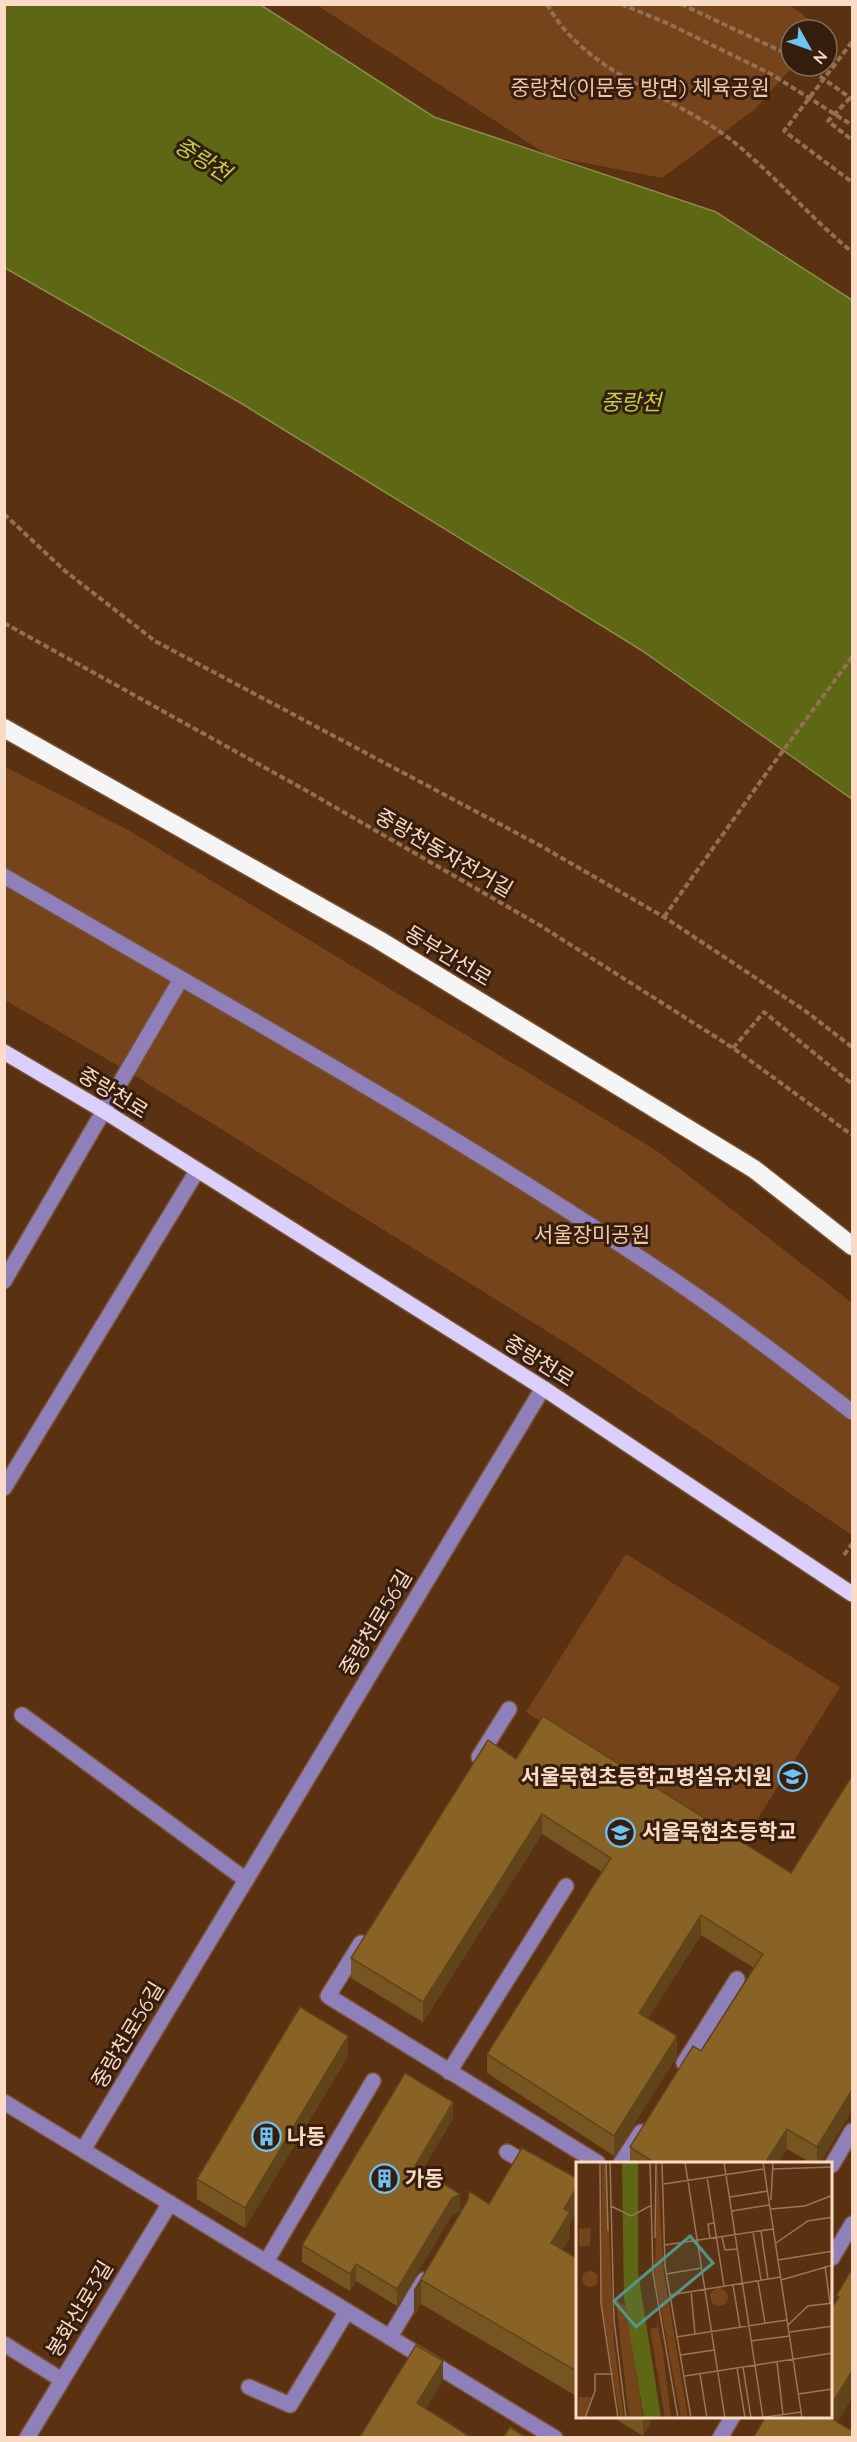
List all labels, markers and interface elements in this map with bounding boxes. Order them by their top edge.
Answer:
north arrow [779,18,839,78]
text: N [809,47,832,69]
park label: 중랑천(이문동 방면) 체육공원 [510,74,770,100]
water label: 중랑천 [170,131,239,188]
water label: 중랑천 [601,388,664,416]
street label: 중랑천동자전거길 [371,802,518,902]
street label: 동부간선로 [400,919,497,991]
street label: 중랑천로 [74,1061,153,1124]
park label: 서울장미공원 [534,1221,650,1247]
street label: 중랑천로 [500,1329,579,1392]
street label: 중랑천로56길 [333,1565,417,1680]
school or university icon: 서울묵현초등학교병설유치원 [777,1761,809,1793]
place label: 서울묵현초등학교병설유치원 [521,1763,772,1789]
school or university icon: 서울묵현초등학교 [605,1816,637,1848]
place label: 서울묵현초등학교 [642,1818,797,1844]
street label: 중랑천로56길 [85,1977,169,2092]
building icon: 나동 [250,2121,282,2153]
place label: 나동 [287,2123,326,2149]
inset map [576,2162,833,2418]
building icon: 가동 [368,2163,400,2195]
place label: 가동 [405,2165,444,2191]
street label: 봉화산로3길 [40,2256,118,2361]

